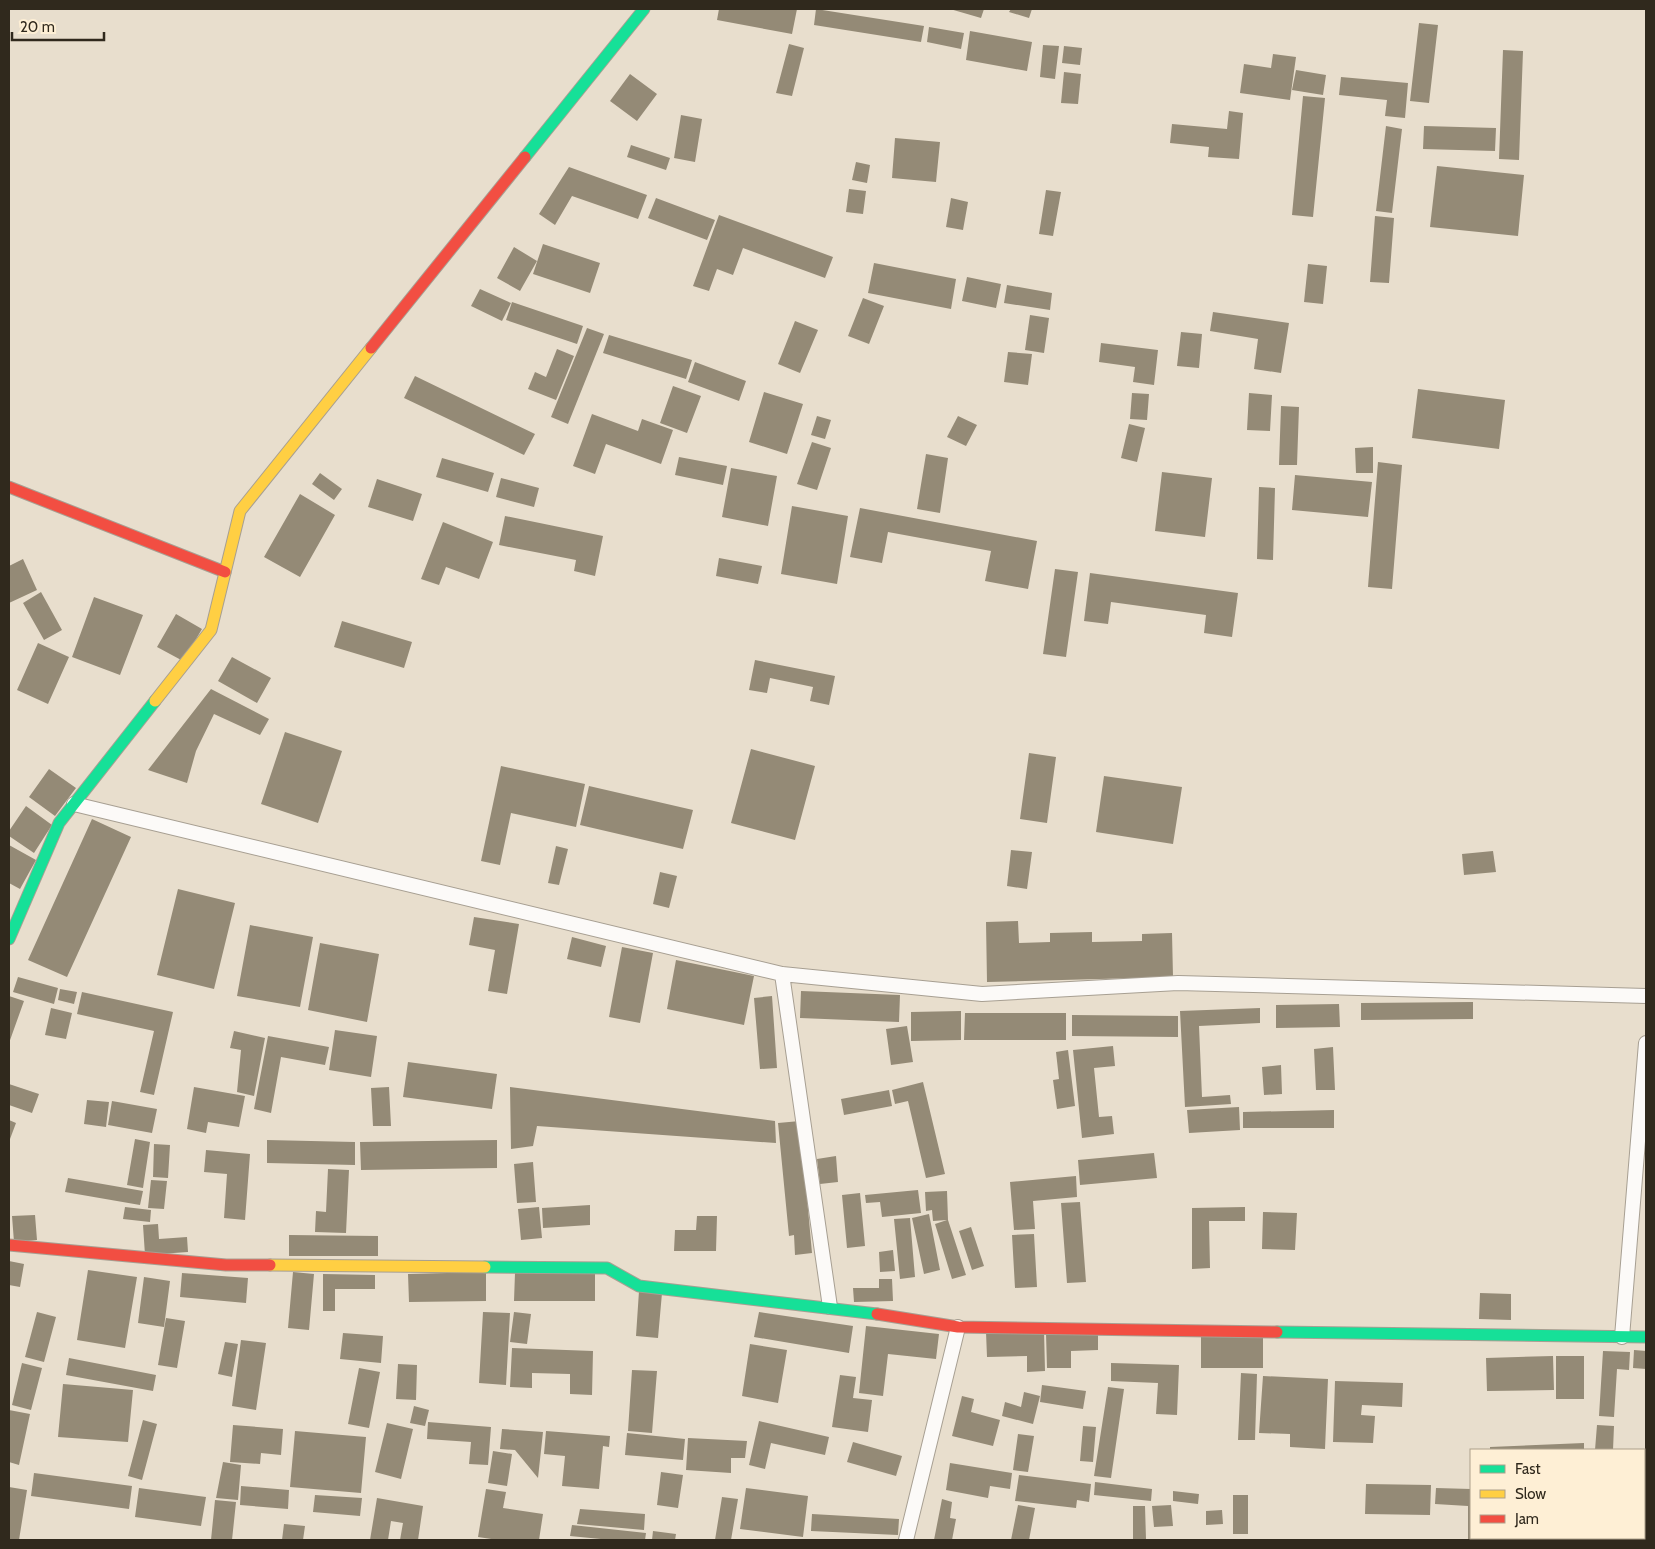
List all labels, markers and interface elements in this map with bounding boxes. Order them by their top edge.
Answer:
scale bar [12,10,105,42]
text: 20 m [20,18,55,36]
legend [1470,1449,1645,1539]
text: Fast [1515,1460,1540,1478]
text: Slow [1515,1485,1546,1503]
text: Jam [1514,1510,1539,1528]

